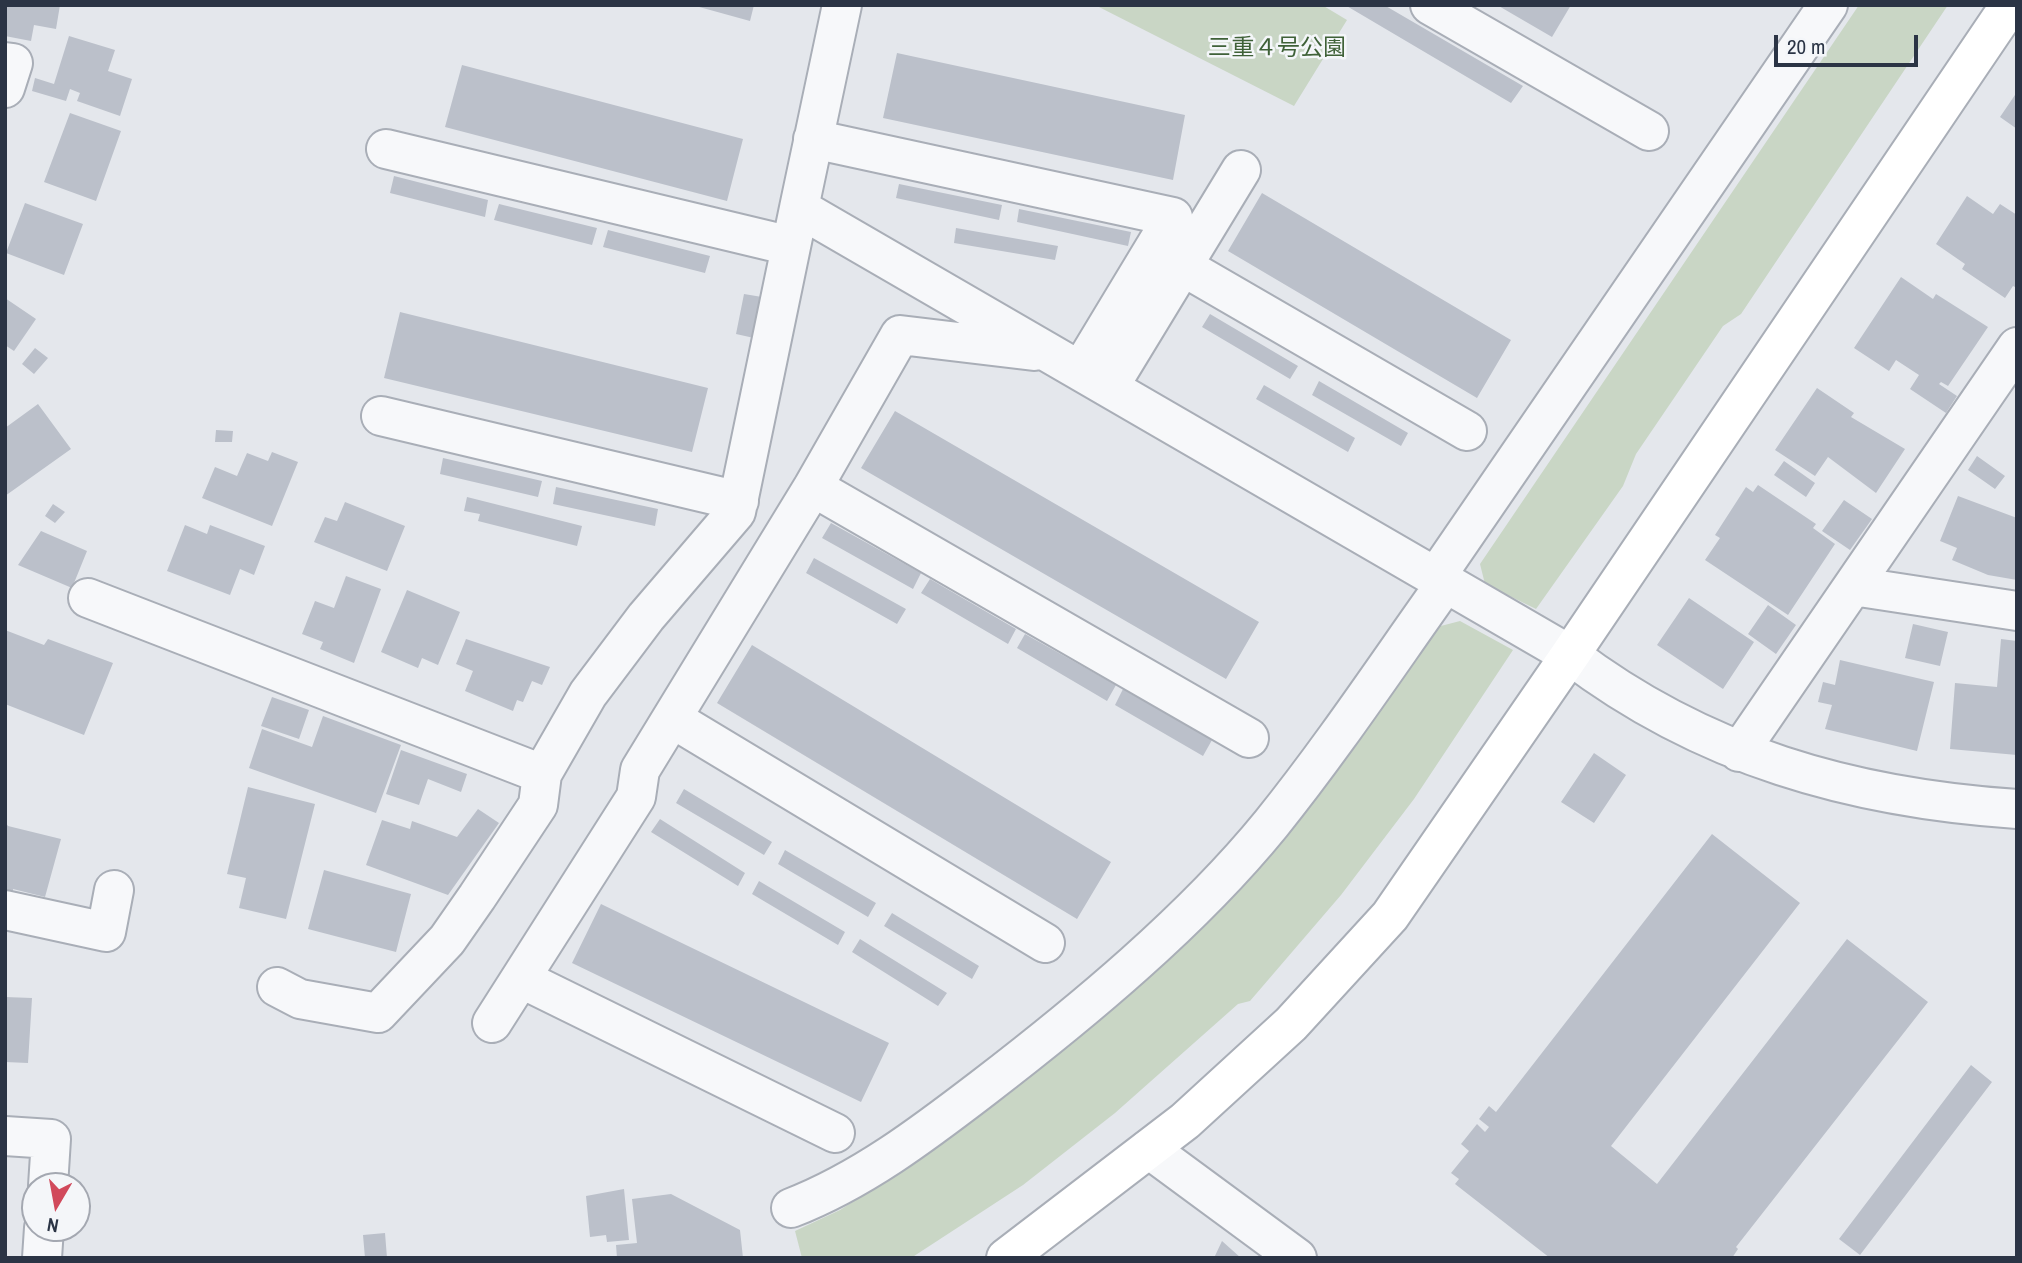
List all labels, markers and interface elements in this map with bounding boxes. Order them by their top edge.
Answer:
scale bar [1777,21,1920,65]
text: 20 m [1787,32,1825,61]
park label: 三重４号公園 [1208,35,1346,63]
north arrow [21,1172,91,1242]
text: N [45,1212,60,1239]

